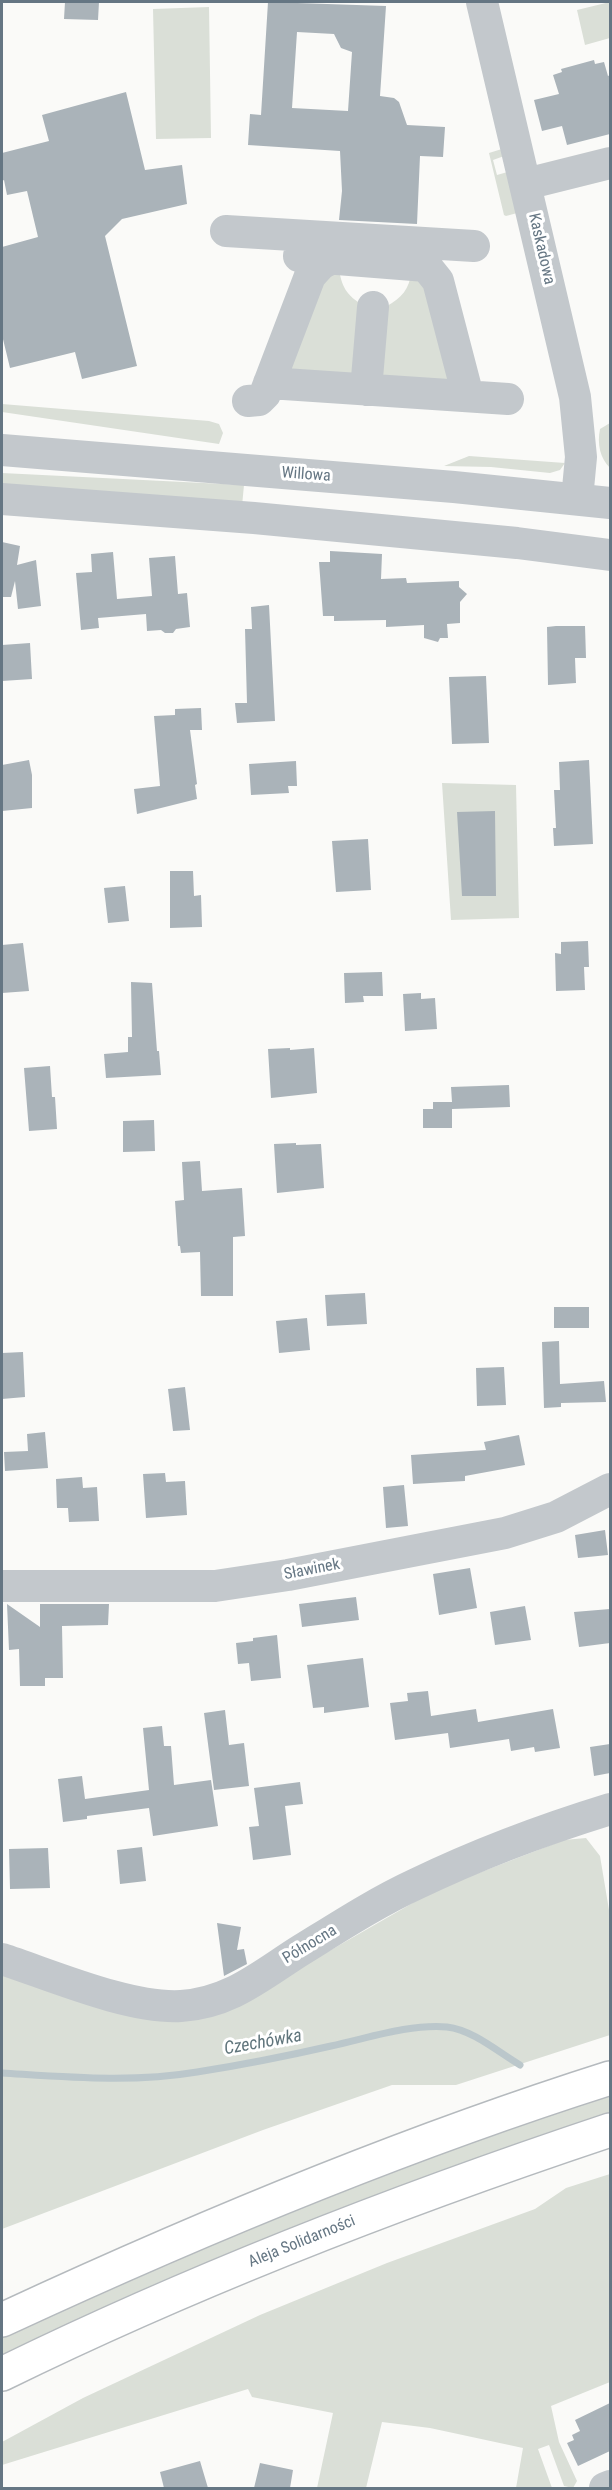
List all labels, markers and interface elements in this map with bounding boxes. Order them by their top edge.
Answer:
street label: Kaskadowa [523,211,559,287]
street label: Willowa [281,464,331,486]
street label: Sławinek [282,1555,342,1585]
street label: Północna [280,1921,340,1969]
water label: Czechówka [222,2026,304,2060]
street label: Aleja Solidarności [246,2212,358,2272]

